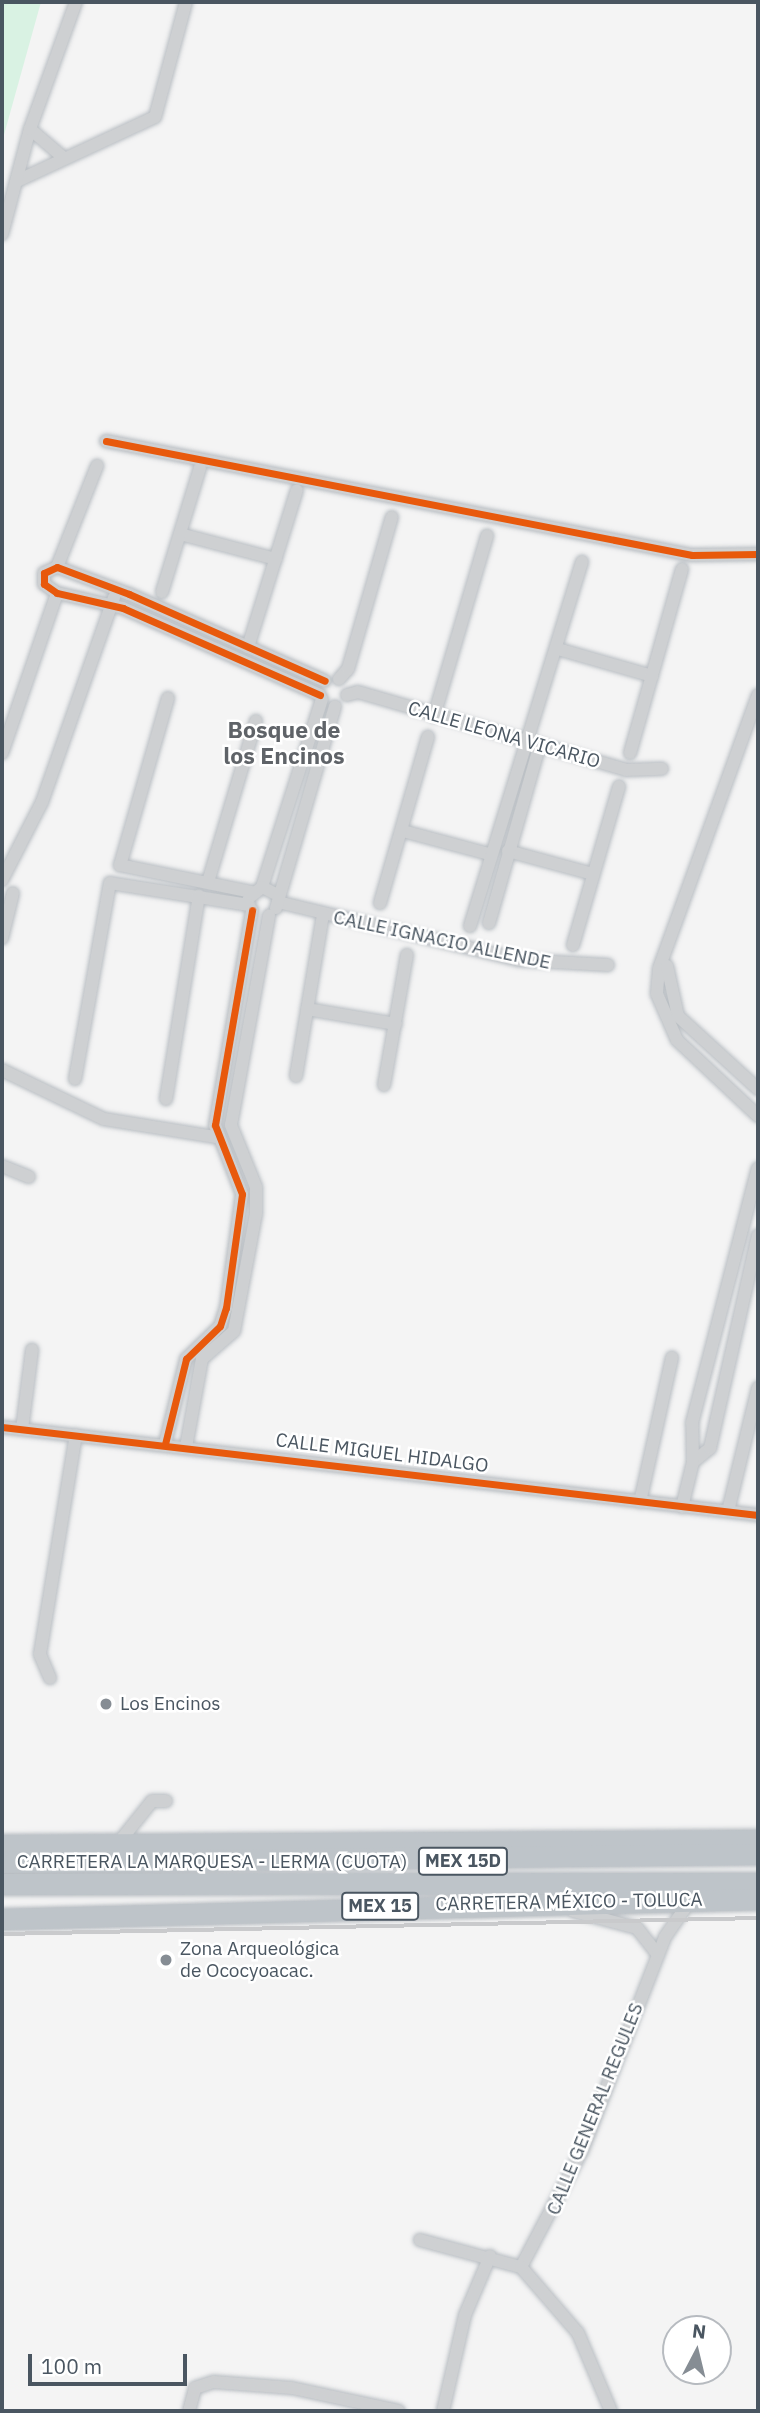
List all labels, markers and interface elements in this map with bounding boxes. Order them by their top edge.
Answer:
street label: CALLE LEONA VICARIO [405,697,603,773]
district label: Bosque de los Encinos [223,715,345,769]
street label: CALLE IGNACIO ALLENDE [331,906,553,974]
street label: CALLE MIGUEL HIDALGO [274,1429,490,1477]
place label: Los Encinos [120,1693,221,1715]
marker: Los Encinos [98,1696,114,1712]
road number: MEX 15D [418,1846,508,1875]
street label: CARRETERA LA MARQUESA - LERMA (CUOTA) [17,1851,407,1873]
street label: CARRETERA MÉXICO - TOLUCA [435,1888,703,1916]
road number: MEX 15 [340,1892,420,1920]
place label: Zona Arqueológica de Ococyoacac. [180,1938,339,1982]
marker: Zona Arqueológica de Ococyoacac. [158,1952,174,1968]
street label: CALLE GENERAL REGULES [542,2000,648,2218]
north arrow [662,2315,732,2385]
text: N [691,2318,708,2344]
scale bar [32,2340,191,2384]
text: 100 m [41,2352,102,2380]

